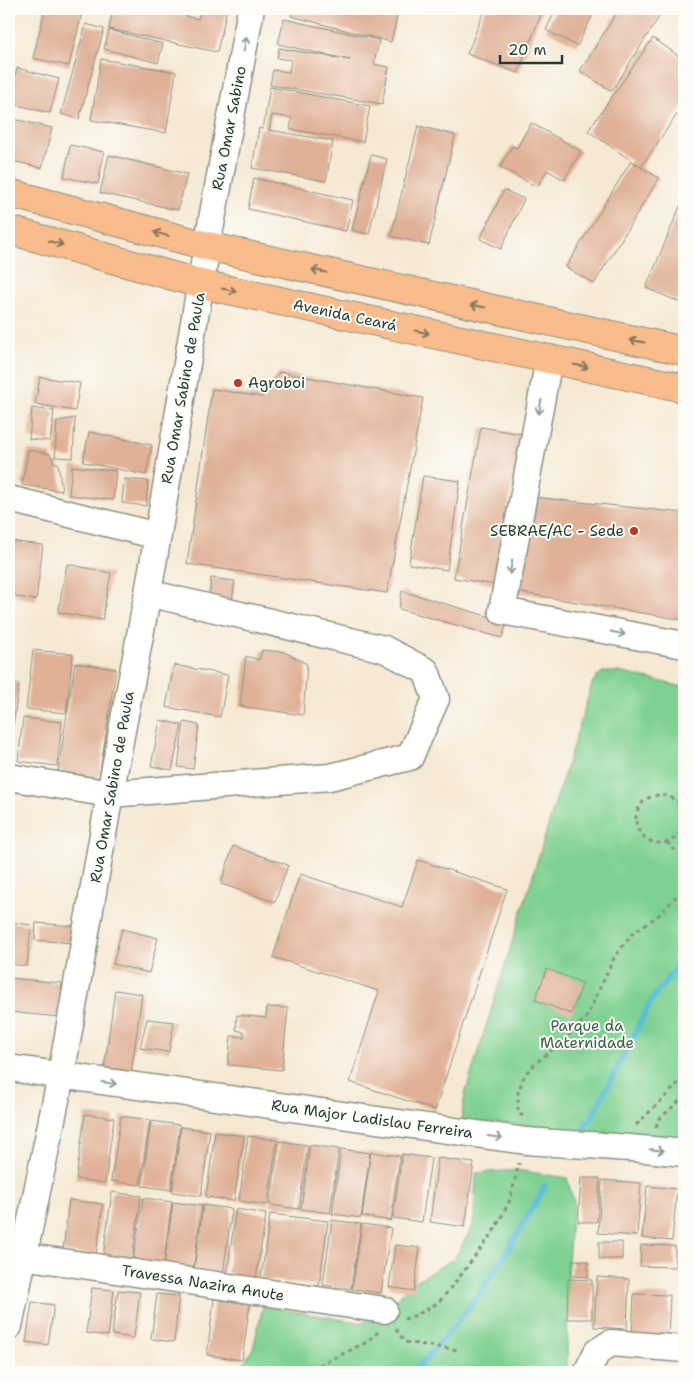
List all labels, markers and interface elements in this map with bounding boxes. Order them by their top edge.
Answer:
scale bar [500,32,563,64]
one-way arrow [240,36,250,52]
text: 20 m [508,40,547,60]
street label: Rua Omar Sabino [207,64,251,192]
one-way arrow [153,229,169,238]
one-way arrow [47,239,63,248]
one-way arrow [312,266,328,275]
one-way arrow [221,286,237,296]
street label: Rua Omar Sabino de Paula [156,290,210,485]
street label: Avenida Ceará [291,294,399,336]
one-way arrow [470,301,486,310]
one-way arrow [414,328,430,337]
one-way arrow [629,336,645,345]
one-way arrow [573,362,589,371]
place label: Agroboi [248,373,305,393]
marker: Agroboi [232,377,244,389]
one-way arrow [535,399,545,415]
place label: SEBRAE/AC - Sede [490,521,624,541]
marker: SEBRAE/AC - Sede [628,525,640,537]
one-way arrow [505,558,515,574]
one-way arrow [609,628,625,638]
street label: Rua Omar Sabino de Paula [85,689,139,884]
park label: Parque da Maternidade [540,1016,634,1053]
one-way arrow [101,1078,117,1088]
street label: Rua Major Ladislau Ferreira [270,1095,475,1143]
one-way arrow [487,1132,503,1142]
one-way arrow [649,1145,665,1155]
street label: Travessa Nazira Anute [120,1260,286,1306]

